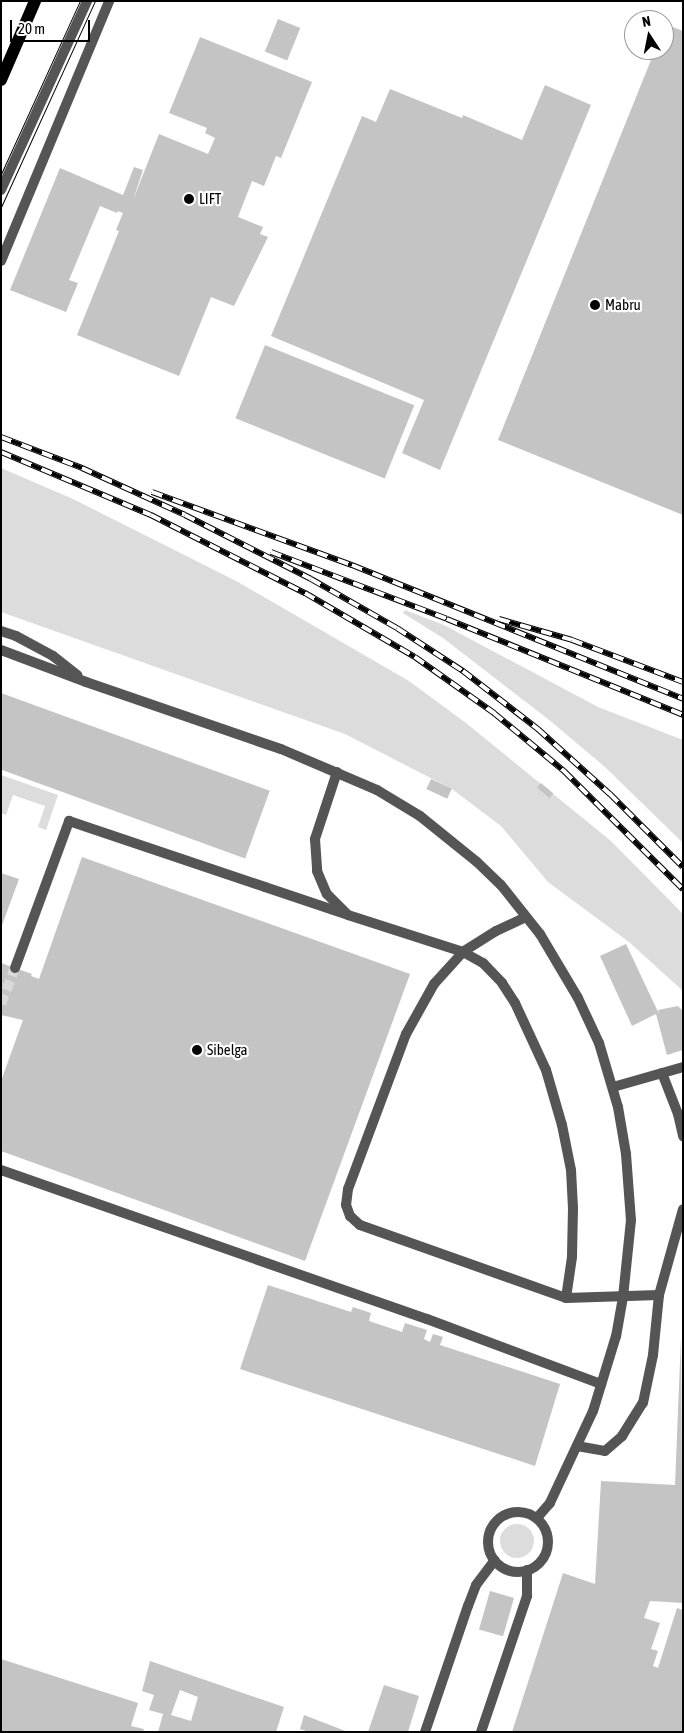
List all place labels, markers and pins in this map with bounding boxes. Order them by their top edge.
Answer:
place label: LIFT [199,190,221,208]
marker: LIFT [183,193,195,205]
place label: Mabru [605,296,641,314]
marker: Mabru [589,299,601,311]
place label: Sibelga [207,1041,248,1059]
marker: Sibelga [191,1044,203,1056]

